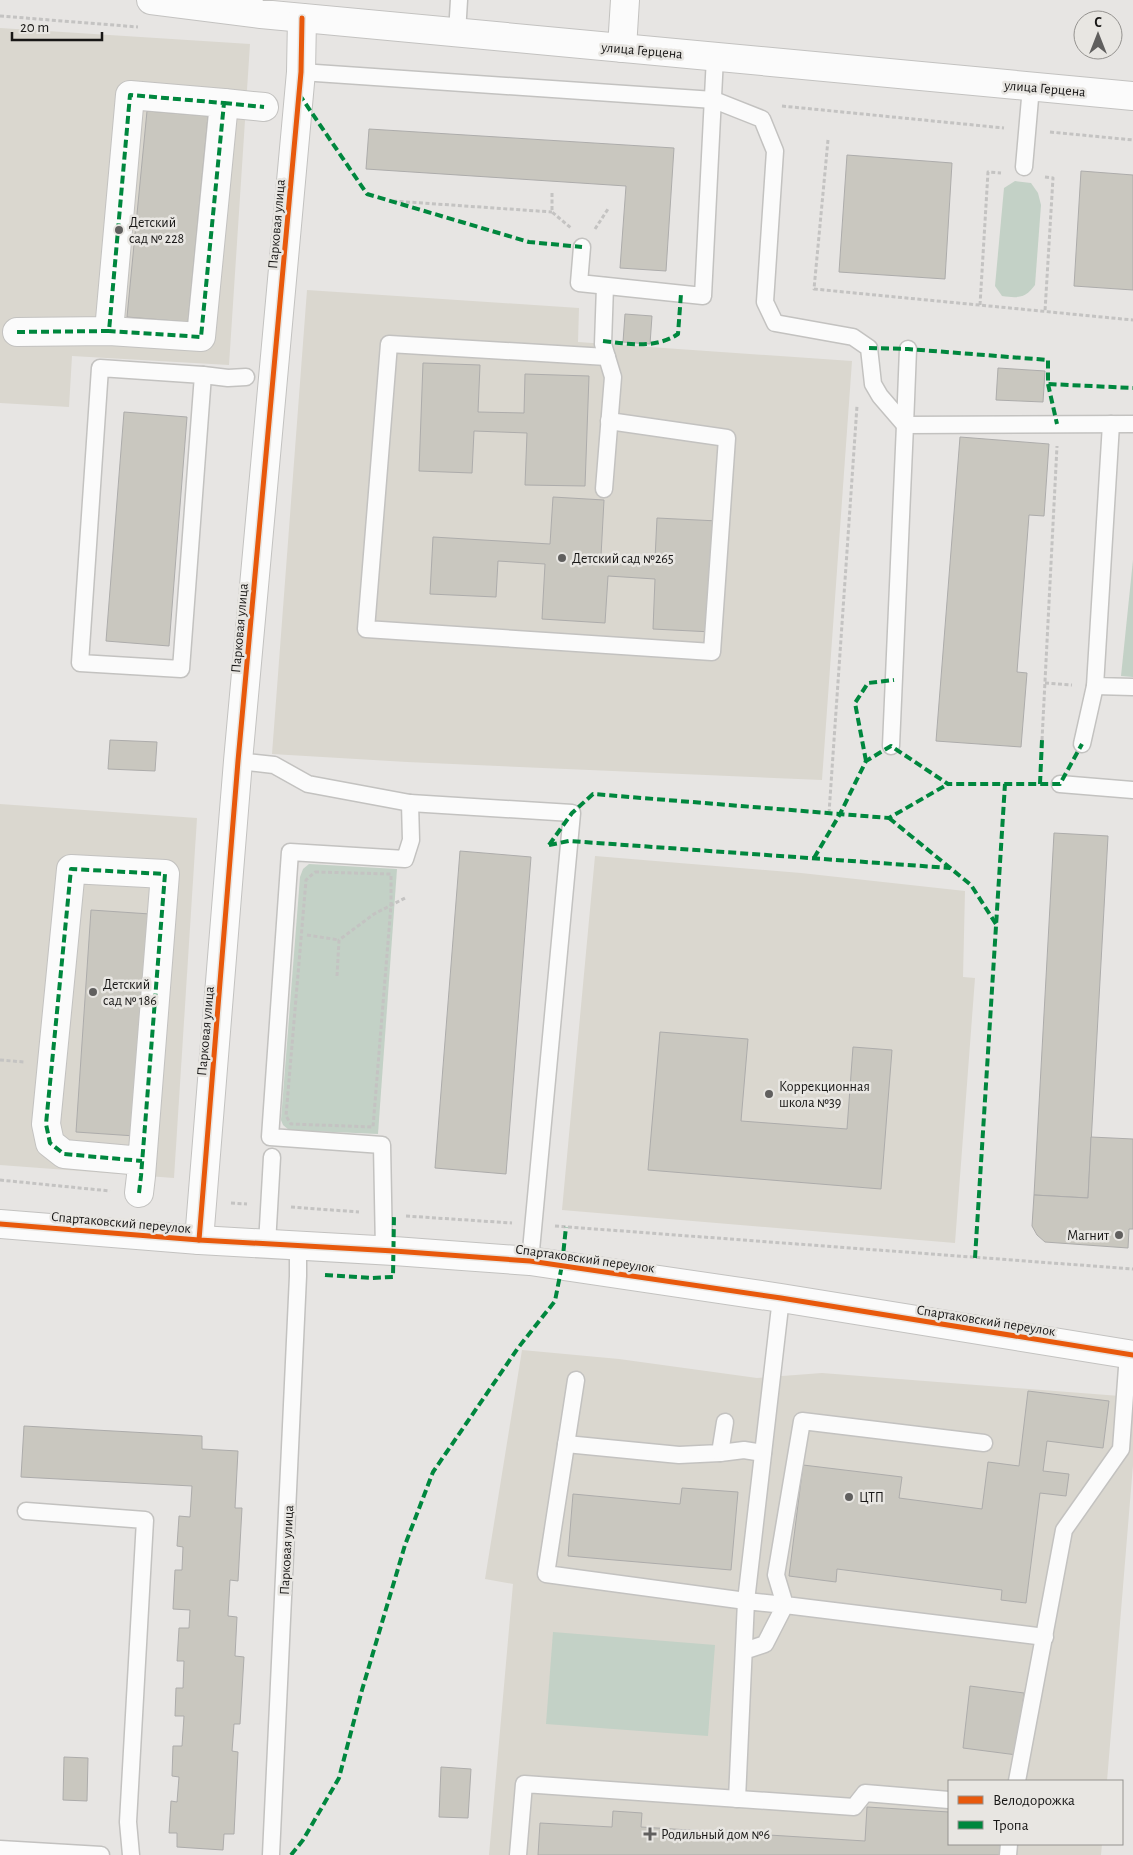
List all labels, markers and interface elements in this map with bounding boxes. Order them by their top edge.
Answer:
scale bar [12,10,102,42]
north arrow [1073,10,1123,60]
text: С [1094,16,1102,30]
text: 20 m [20,20,49,35]
street label: улица Герцена [600,40,684,62]
street label: улица Герцена [1003,78,1087,100]
street label: Парковая улица [266,178,288,270]
place label: Детский сад № 228 [129,216,184,246]
marker: Детский сад № 228 [113,224,125,236]
marker: Детский сад №265 [556,552,568,564]
place label: Детский сад №265 [572,552,674,566]
street label: Парковая улица [229,582,251,674]
place label: Детский сад № 186 [103,978,157,1008]
street label: Парковая улица [195,985,217,1077]
marker: Детский сад № 186 [87,986,99,998]
place label: Коррекционная школа №39 [779,1080,870,1110]
marker: Коррекционная школа №39 [763,1088,775,1100]
street label: Спартаковский переулок [50,1210,192,1236]
place label: Магнит [1067,1229,1110,1243]
marker: Магнит [1113,1229,1125,1241]
street label: Спартаковский переулок [514,1242,656,1276]
street label: Спартаковский переулок [915,1303,1057,1339]
marker: ЦТП [843,1491,855,1503]
place label: ЦТП [859,1491,884,1505]
street label: Парковая улица [278,1504,296,1595]
legend [948,1780,1123,1845]
text: Велодорожка [993,1793,1075,1808]
text: Тропа [993,1818,1029,1833]
marker: Родильный дом №6 [643,1827,657,1841]
place label: Родильный дом №6 [661,1828,770,1842]

